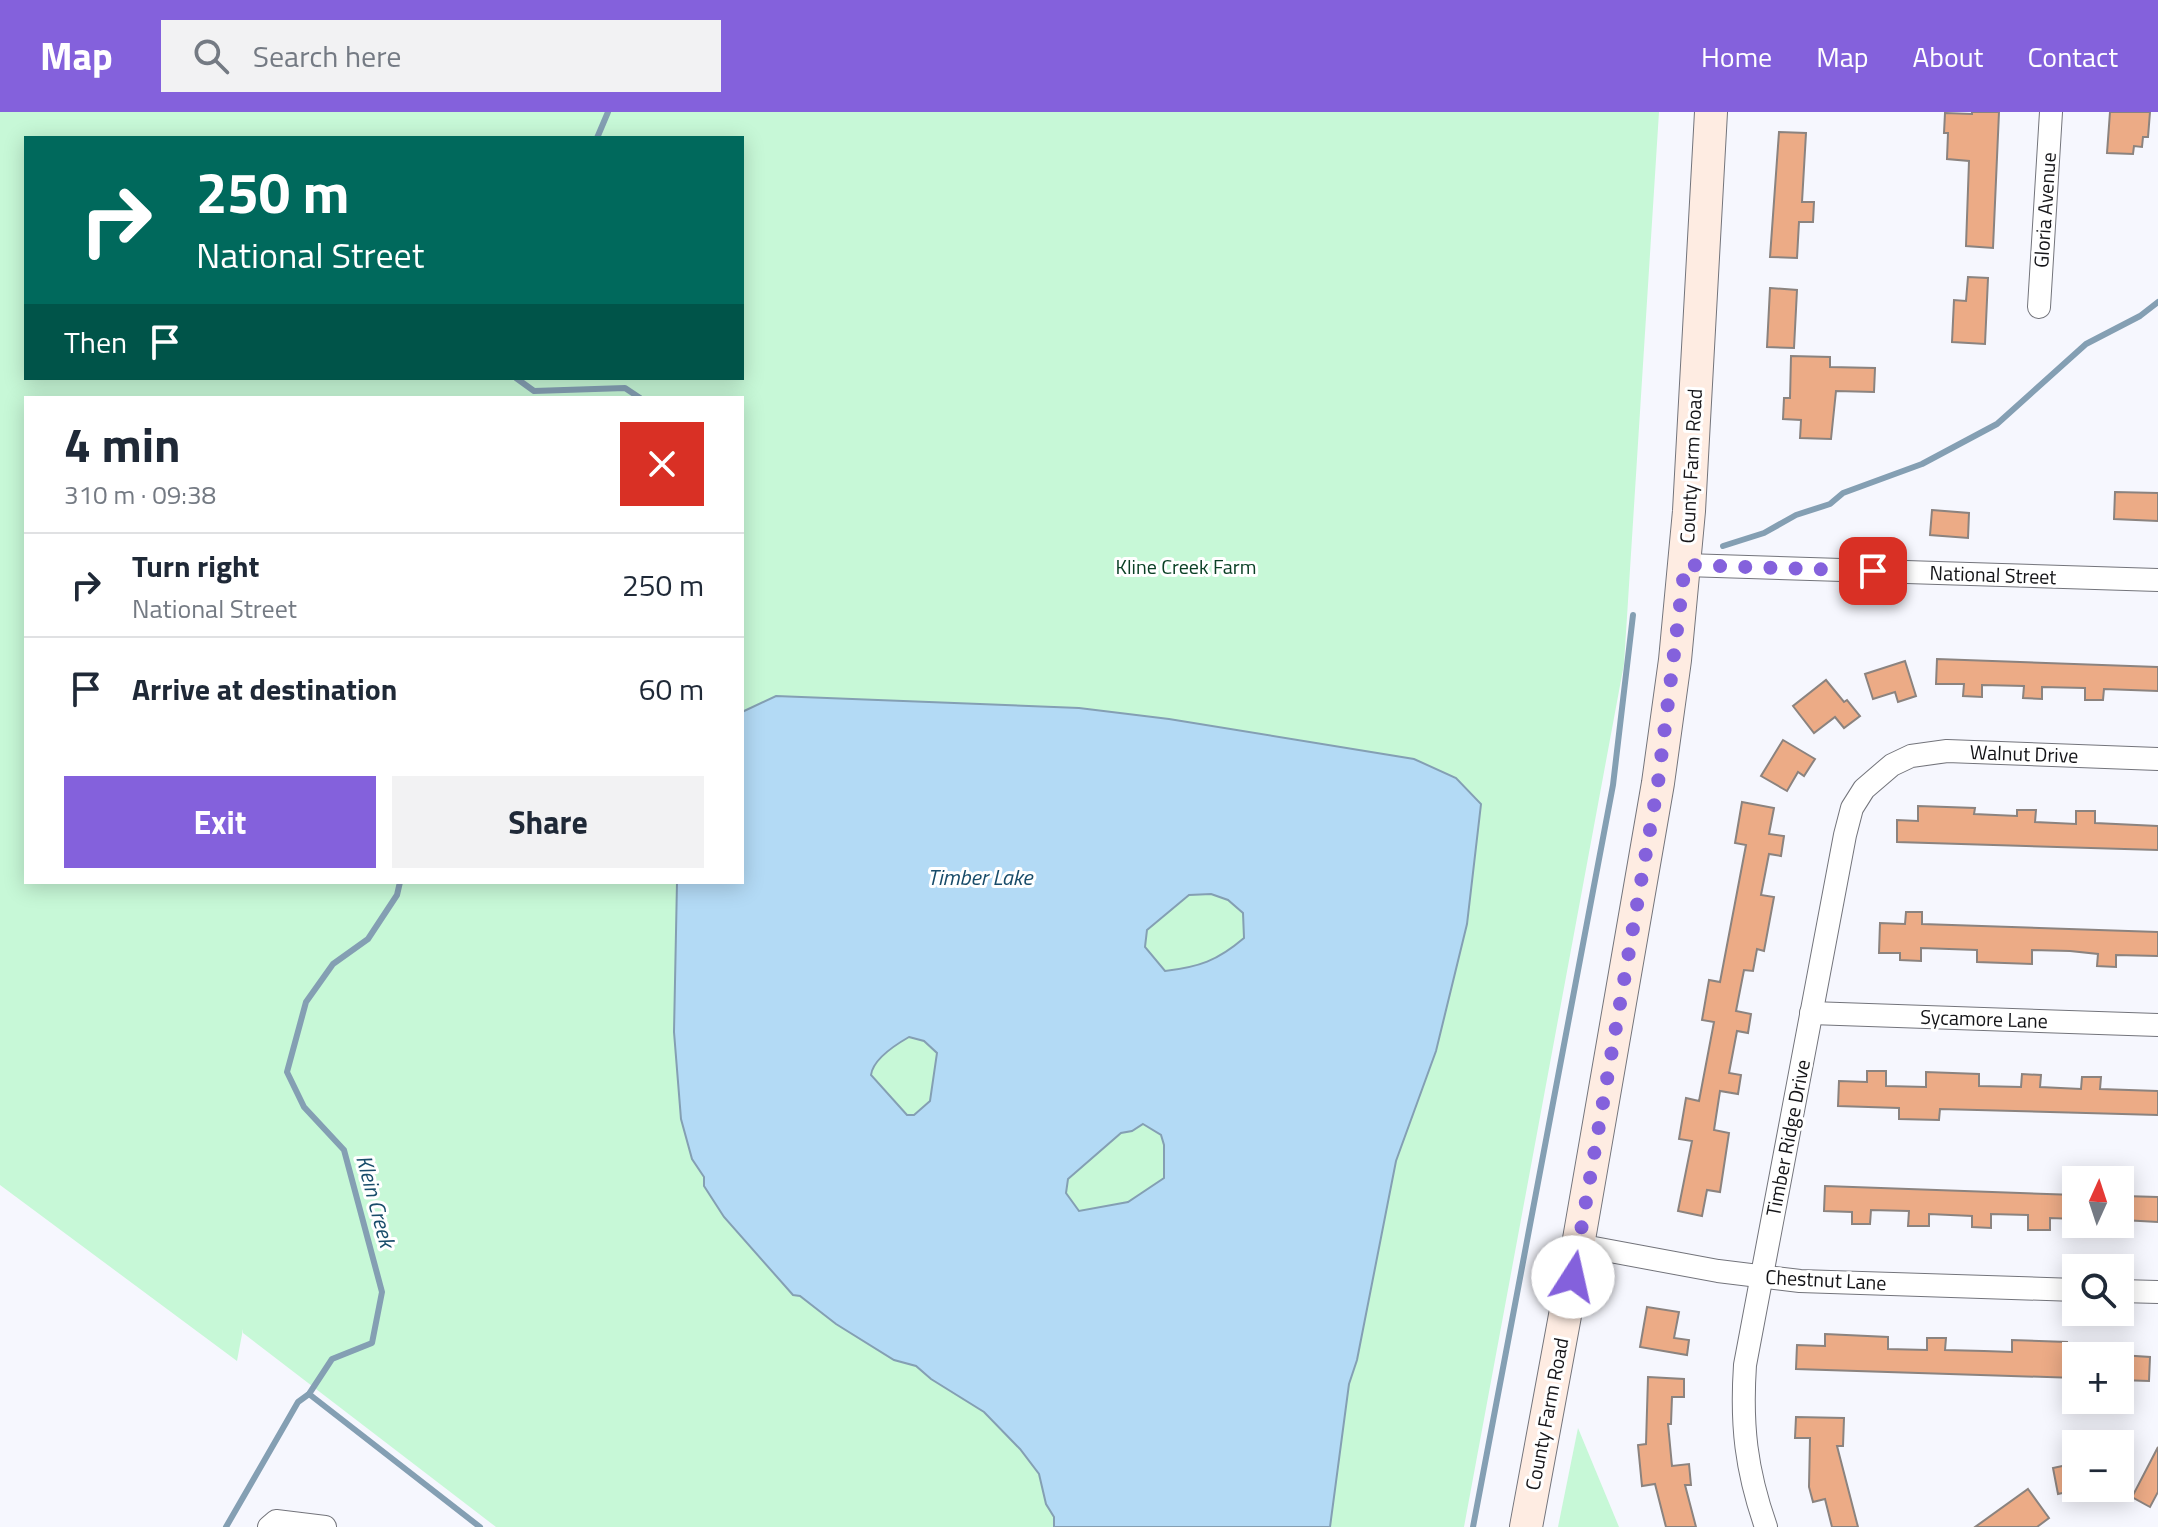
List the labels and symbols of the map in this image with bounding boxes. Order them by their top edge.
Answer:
street label: Gloria Avenue [2025,151,2064,269]
street label: County Farm Road [1671,388,1710,544]
pin [1839,537,1907,605]
park label: Kline Creek Farm [1116,551,1256,582]
street label: National Street [1929,557,2057,592]
street label: Walnut Drive [1969,736,2079,771]
water label: Timber Lake [928,860,1034,894]
street label: Sycamore Lane [1920,1001,2048,1036]
street label: Timber Ridge Drive [1757,1057,1818,1219]
water label: Klein Creek [347,1151,405,1253]
north arrow [2062,1166,2134,1238]
position arrow [1531,1235,1615,1319]
street label: Chestnut Lane [1765,1261,1887,1298]
street label: County Farm Road [1517,1335,1576,1493]

